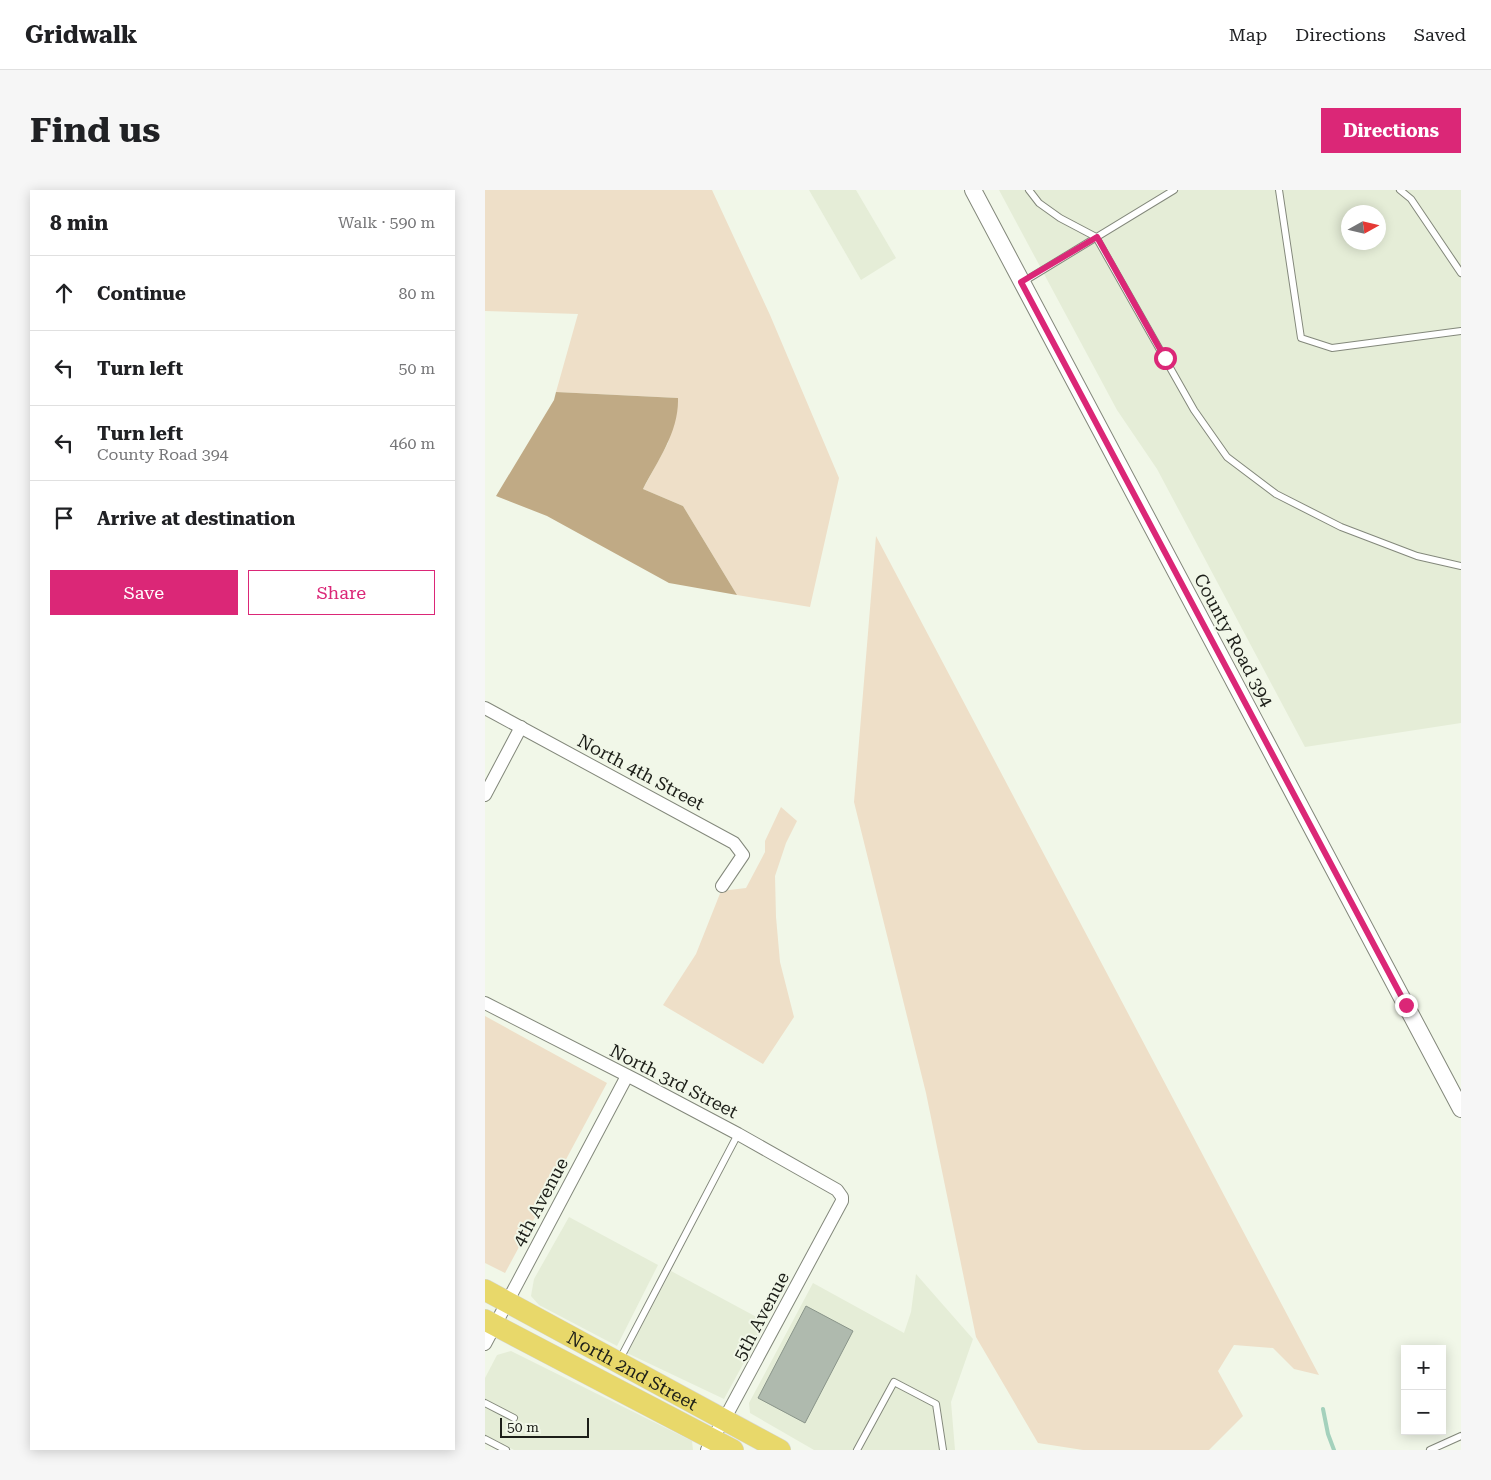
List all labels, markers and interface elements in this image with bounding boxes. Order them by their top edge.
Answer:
text: Gridwalk [25,21,137,49]
text: Map [1229,24,1267,45]
text: Directions [1295,24,1386,45]
text: Saved [1414,24,1466,45]
button: Directions [1321,108,1461,153]
text: Find us [30,110,160,151]
north arrow [1341,205,1386,250]
text: 8 min [50,211,108,235]
text: Walk · 590 m [338,213,435,232]
icon: ahead [50,279,78,307]
text: Continue [97,282,186,305]
text: 80 m [398,284,435,303]
route start [1154,347,1177,370]
icon: left [50,354,78,382]
text: Turn left [97,357,183,380]
text: 50 m [398,359,435,378]
text: Turn left [97,422,183,445]
icon: left [50,429,78,457]
text: 460 m [389,434,435,453]
text: County Road 394 [97,445,229,464]
icon: arrive [50,504,78,532]
text: Arrive at destination [97,507,295,530]
button: Save [50,570,238,615]
button: Share [248,570,435,615]
street label: County Road 394 [1190,570,1278,710]
street label: North 4th Street [574,730,708,814]
route end [1395,994,1418,1017]
street label: North 3rd Street [606,1040,742,1122]
street label: 4th Avenue [508,1154,572,1250]
street label: 5th Avenue [729,1268,793,1364]
street label: North 2nd Street [564,1326,702,1414]
map controls [1401,1345,1446,1435]
button: + [1401,1345,1446,1390]
button: − [1401,1390,1446,1435]
scale bar [500,1415,589,1438]
text: 50 m [507,1419,539,1435]

